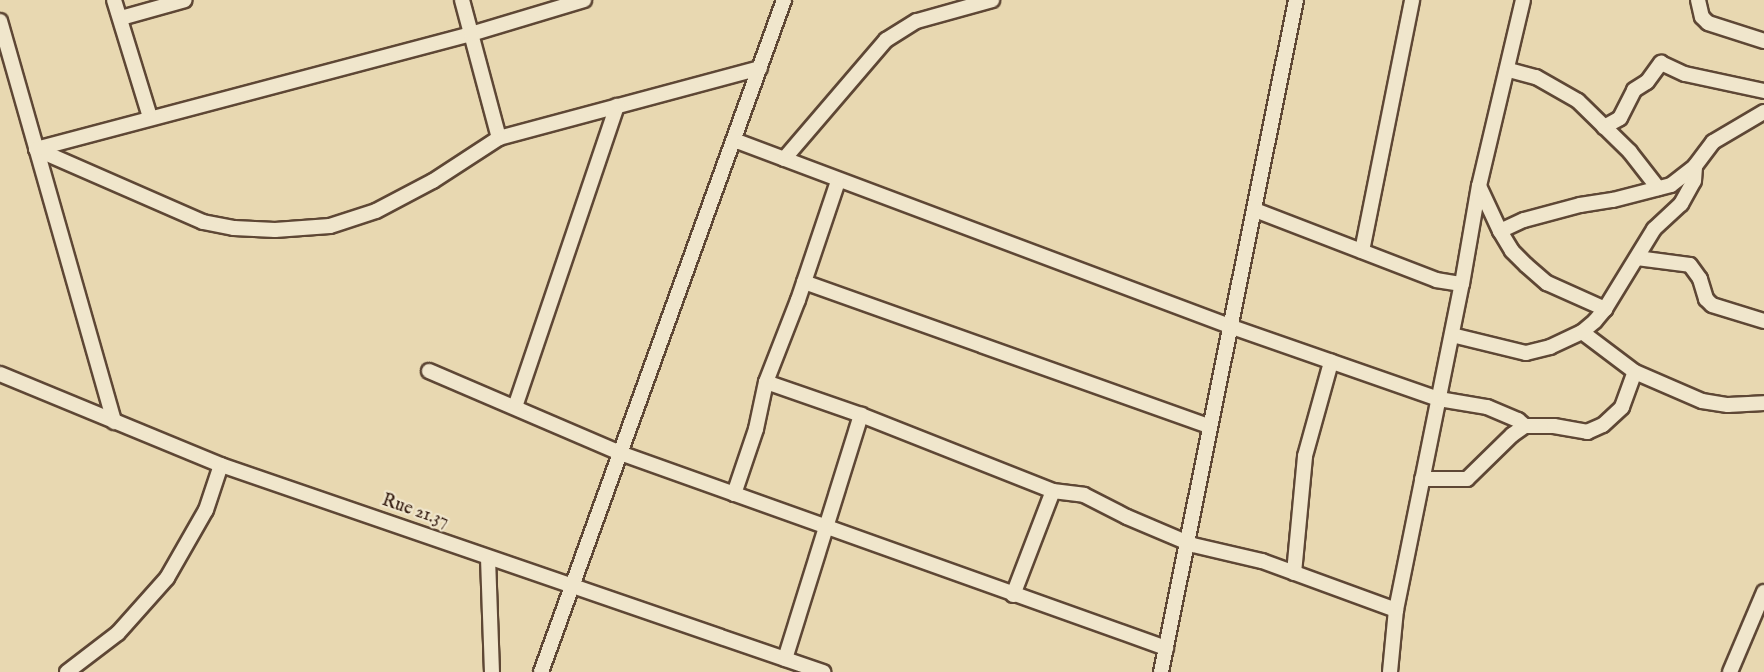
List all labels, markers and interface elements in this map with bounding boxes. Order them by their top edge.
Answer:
street label: Rue 21.37 [379,491,451,533]

